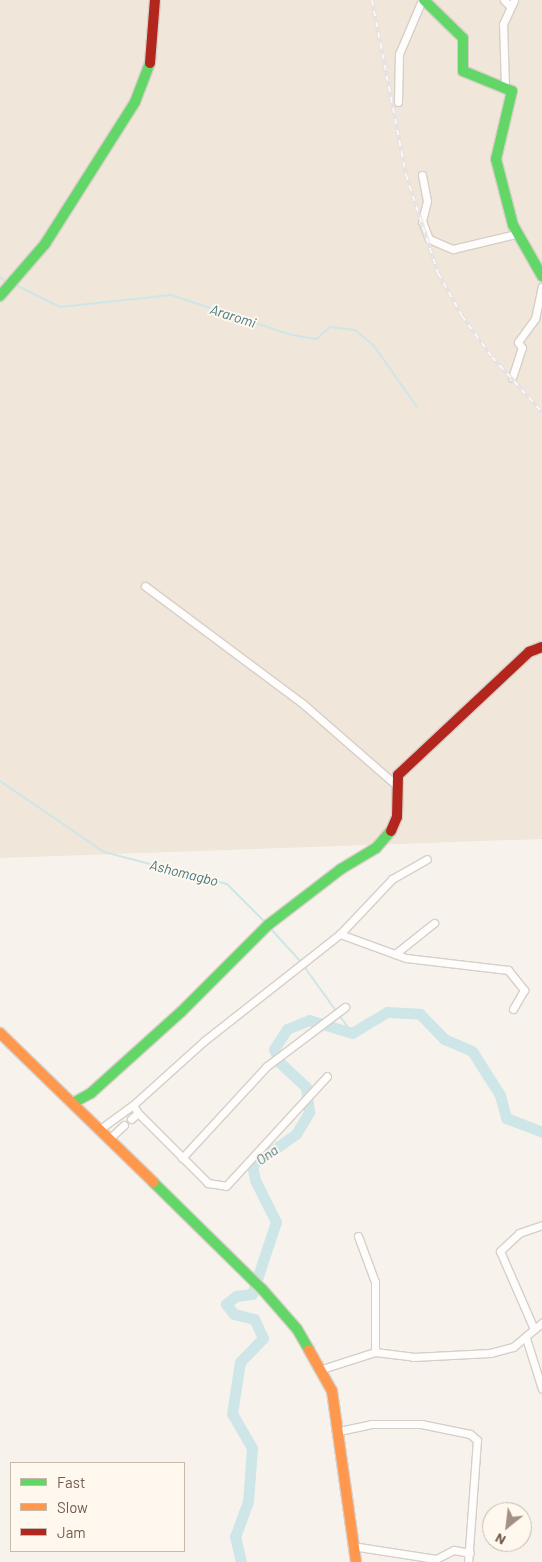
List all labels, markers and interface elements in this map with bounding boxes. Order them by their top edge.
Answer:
water label: Araromi [208,301,258,331]
water label: Ashomagbo [148,856,220,890]
water label: Ona [253,1141,281,1169]
legend [10,1462,185,1552]
text: Fast [57,1473,85,1491]
text: Slow [57,1498,88,1516]
north arrow [482,1502,532,1552]
text: Jam [57,1523,86,1541]
text: N [492,1530,508,1549]

